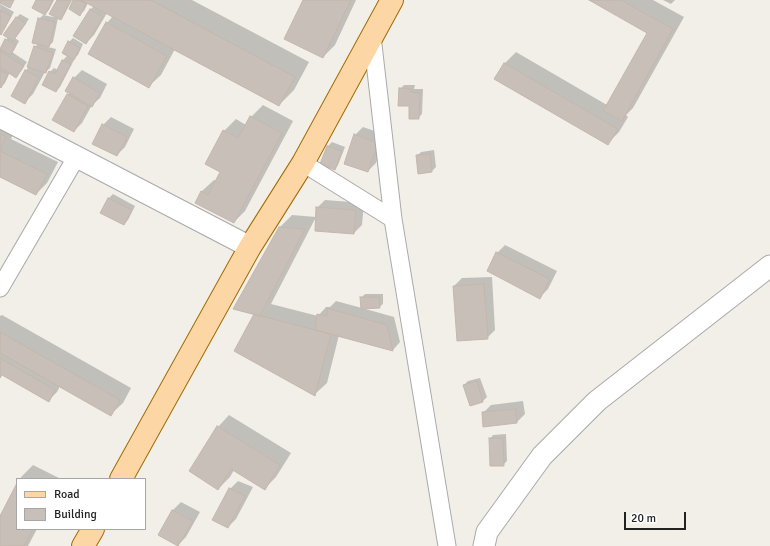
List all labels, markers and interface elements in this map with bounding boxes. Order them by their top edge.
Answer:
legend [16,478,146,530]
text: Road [54,487,80,502]
scale bar [626,504,688,530]
text: Building [54,507,97,522]
text: 20 m [631,511,656,526]

